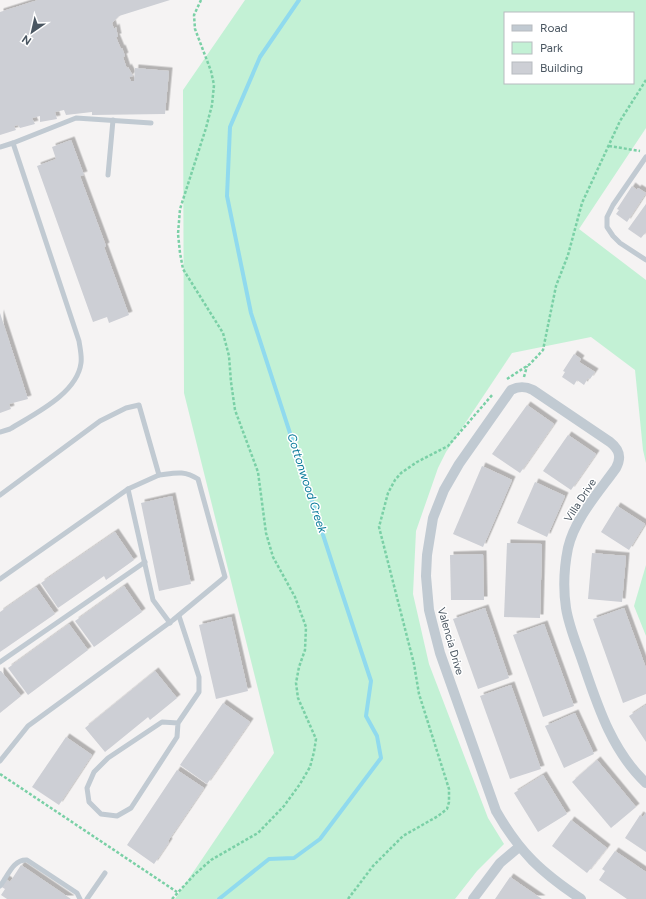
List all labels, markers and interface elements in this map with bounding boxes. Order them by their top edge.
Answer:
north arrow [12,12,52,52]
legend [504,12,634,84]
text: Road [540,21,568,35]
text: N [20,32,34,48]
text: Park [540,41,563,55]
text: Building [540,61,583,75]
water label: Cottonwood Creek [284,432,330,535]
street label: Villa Drive [562,476,599,524]
street label: Valencia Drive [435,606,466,676]

